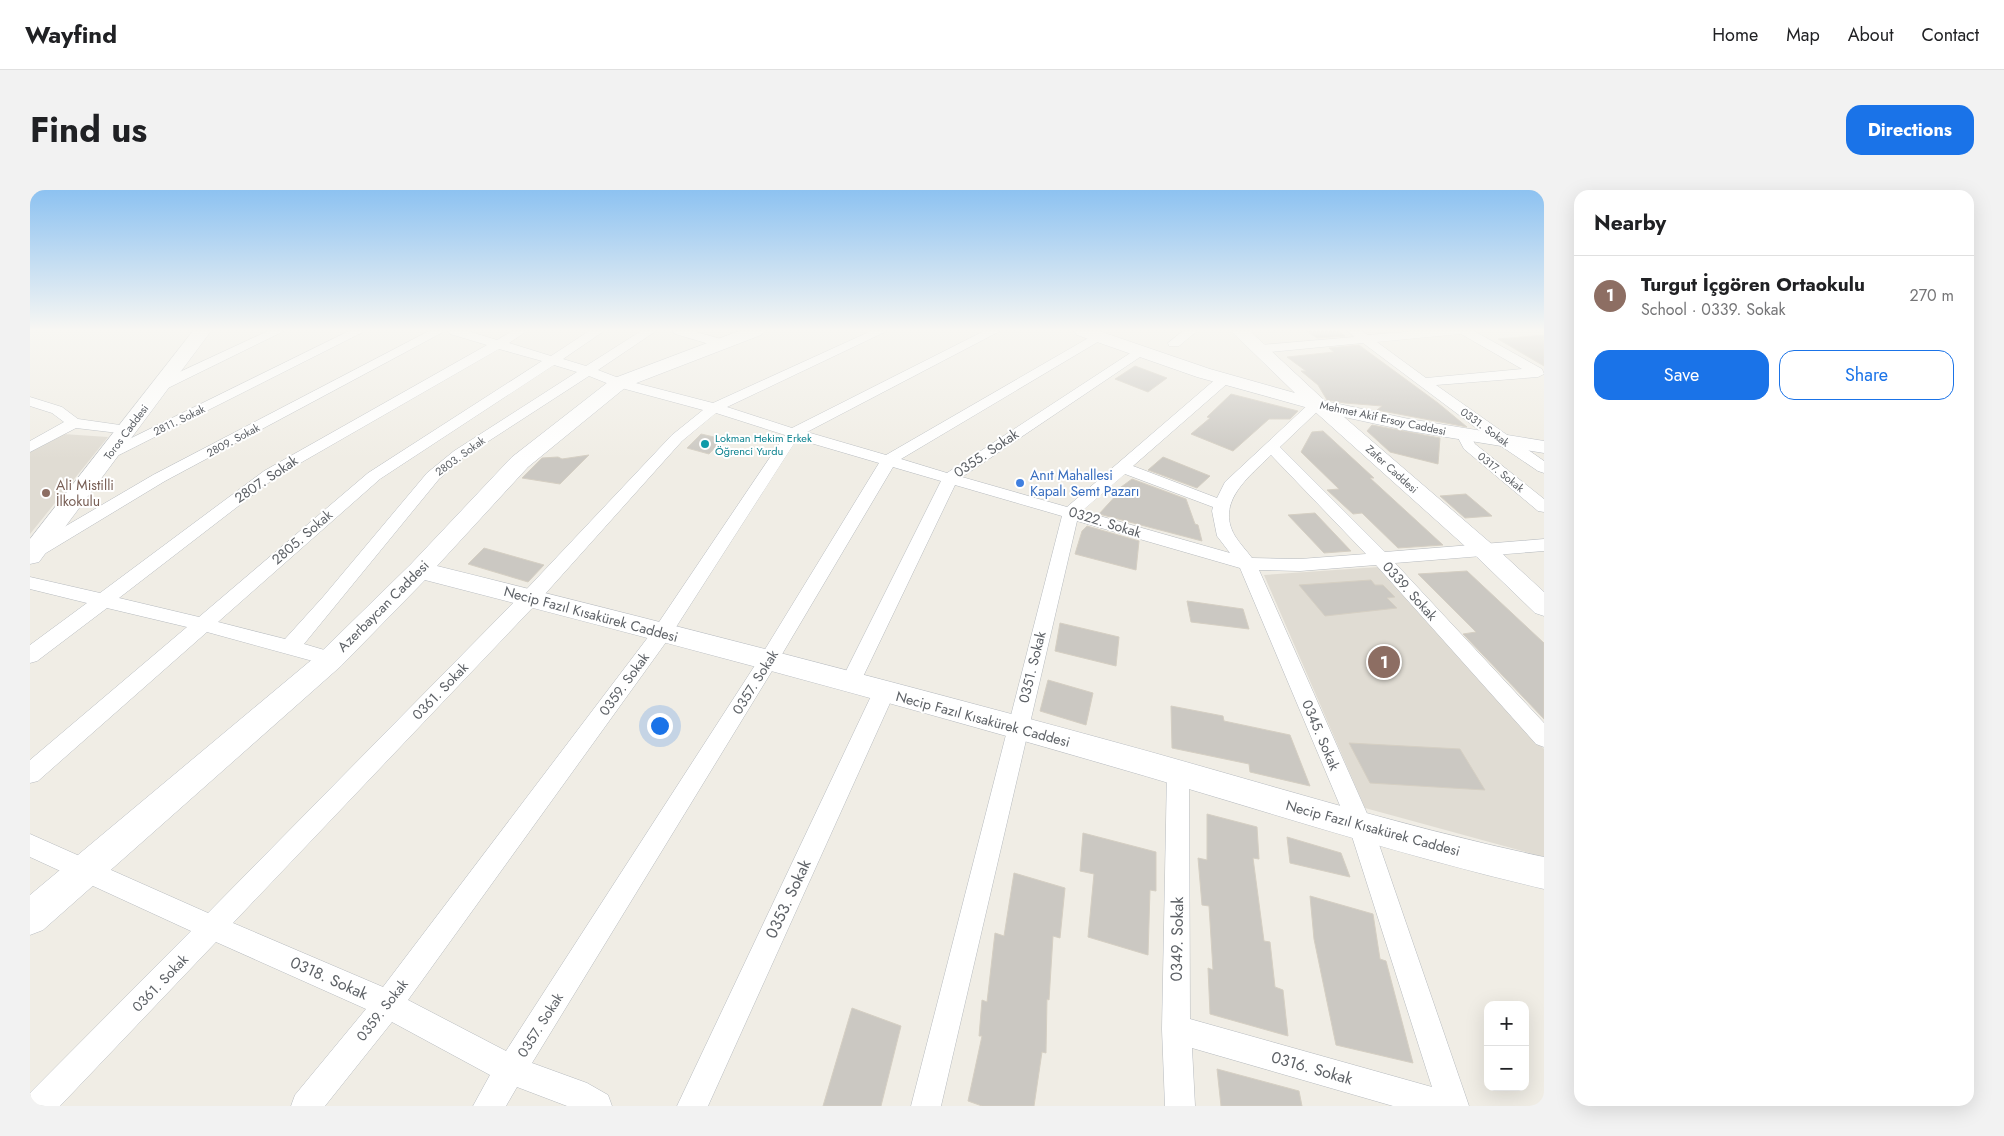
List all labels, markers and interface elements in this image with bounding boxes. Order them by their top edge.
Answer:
text: Wayfind [25,17,117,52]
text: Home [1712,22,1758,48]
text: Map [1786,22,1820,48]
text: About [1848,22,1893,48]
text: Contact [1921,22,1979,48]
text: Find us [30,105,147,155]
button: Directions [1846,105,1974,155]
text: Nearby [1594,208,1666,238]
text: Turgut İçgören Ortaokulu [1641,271,1865,298]
text: 1 [1606,284,1614,307]
text: 270 m [1910,284,1954,307]
text: School · 0339. Sokak [1641,298,1785,321]
button: Save [1594,350,1769,400]
button: Share [1779,350,1954,400]
street label: Mehmet Akif Ersoy Caddesi [1318,397,1448,439]
street label: Toros Caddesi [100,401,152,463]
street label: 2811. Sokak [150,401,208,439]
street label: 0331. Sokak [1457,404,1513,450]
street label: 2809. Sokak [204,419,263,461]
street label: 0355. Sokak [949,423,1023,482]
place label: Lokman Hekim Erkek Öğrenci Yurdu [715,430,812,459]
street label: 2803. Sokak [432,432,488,480]
marker: Lokman Hekim Erkek Öğrenci Yurdu [699,438,711,450]
street label: Zafer Caddesi [1362,441,1422,497]
street label: 0317. Sokak [1474,448,1528,496]
street label: 2807. Sokak [230,450,302,508]
place label: Anıt Mahallesi Kapalı Semt Pazarı [1030,465,1139,501]
place label: Ali Mistilli İlkokulu [56,475,114,511]
marker: Anıt Mahallesi Kapalı Semt Pazarı [1014,477,1026,489]
marker: Ali Mistilli İlkokulu [40,487,52,499]
street label: 0322. Sokak [1066,502,1144,543]
street label: 2805. Sokak [267,504,337,569]
street label: Azerbaycan Caddesi [333,556,433,656]
street label: 0339. Sokak [1378,557,1443,626]
street label: Necip Fazıl Kısakürek Caddesi [502,581,680,647]
street label: 0351. Sokak [1013,628,1051,705]
pin: 1 [1368,643,1400,681]
street label: 0357. Sokak [727,645,783,718]
street label: 0359. Sokak [594,648,654,720]
street label: 0361. Sokak [407,657,473,724]
street label: Necip Fazıl Kısakürek Caddesi [894,686,1072,752]
street label: 0345. Sokak [1297,697,1345,774]
your location [647,713,673,739]
street label: Necip Fazıl Kısakürek Caddesi [1284,795,1462,861]
street label: 0353. Sokak [760,855,817,942]
street label: 0349. Sokak [1165,896,1189,982]
street label: 0361. Sokak [127,949,193,1016]
street label: 0318. Sokak [286,951,372,1006]
street label: 0359. Sokak [351,974,413,1045]
street label: 0357. Sokak [512,988,568,1061]
map controls [1484,1001,1529,1091]
button: + [1484,1001,1529,1046]
street label: 0316. Sokak [1269,1045,1356,1091]
button: − [1484,1046,1529,1091]

